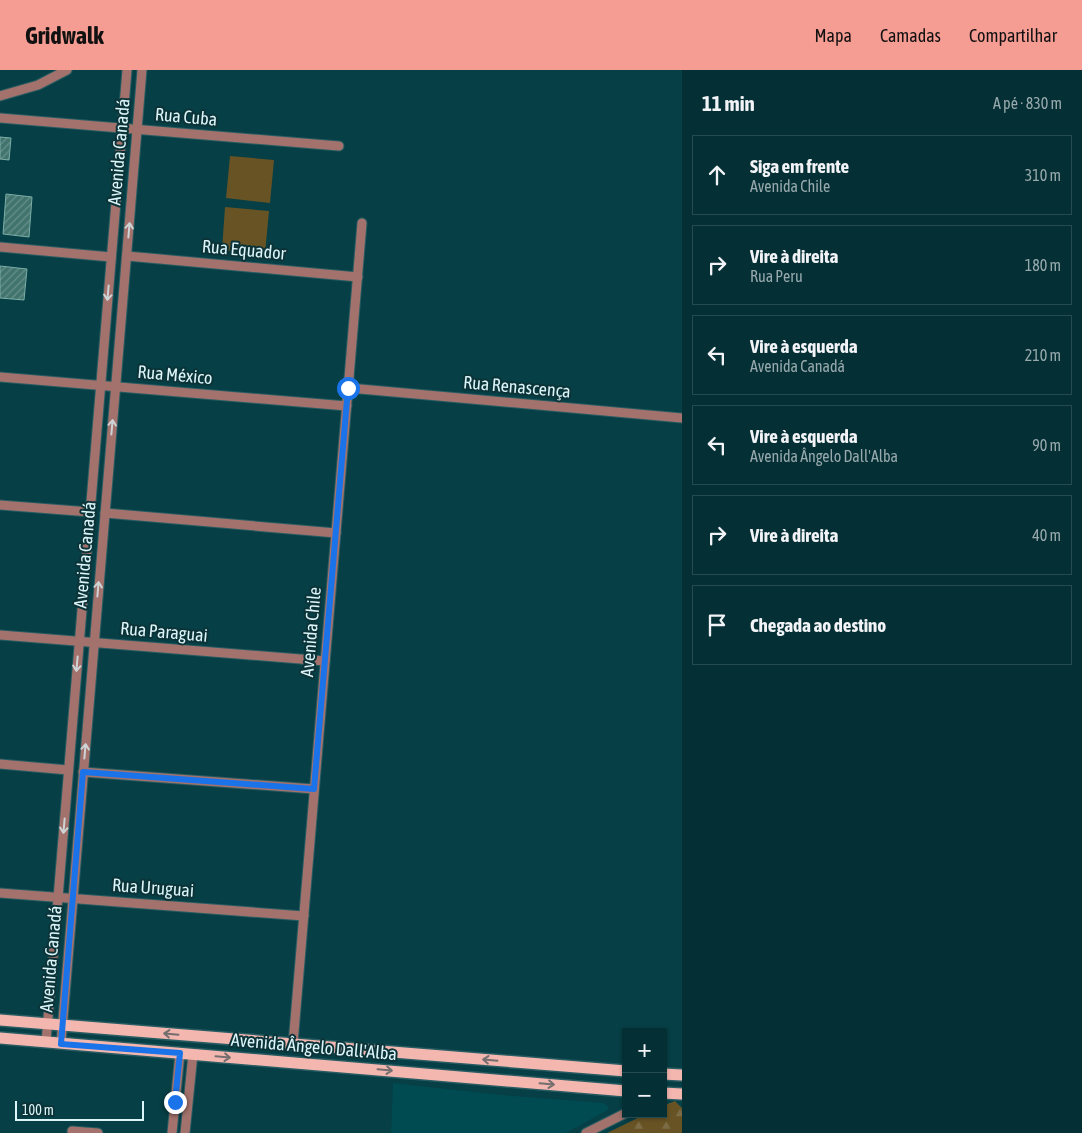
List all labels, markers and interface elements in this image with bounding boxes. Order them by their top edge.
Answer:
text: Gridwalk [25,22,104,49]
text: Mapa [815,25,852,46]
text: Camadas [880,25,941,46]
text: Compartilhar [969,25,1057,46]
text: 11 min [702,91,755,115]
text: A pé · 830 m [993,94,1062,112]
street label: Avenida Canadá [103,98,134,206]
street label: Rua Cuba [154,103,218,130]
text: Siga em frente [750,155,849,177]
icon: ahead [703,161,731,189]
text: 310 m [1025,166,1061,184]
text: Avenida Chile [750,177,830,195]
one-way arrow [124,222,133,238]
street label: Rua Equador [201,235,288,264]
text: Vire à direita [750,245,838,267]
icon: right [703,251,731,279]
text: 180 m [1025,256,1061,274]
text: Rua Peru [750,267,803,285]
one-way arrow [104,285,113,301]
text: Vire à esquerda [750,335,858,357]
icon: left [703,341,731,369]
text: 210 m [1025,346,1061,364]
text: Avenida Canadá [750,357,845,375]
street label: Rua México [137,361,213,388]
street label: Rua Renascença [462,371,572,402]
route start [337,377,360,400]
one-way arrow [107,419,117,435]
text: Vire à esquerda [750,425,858,447]
icon: left [703,431,731,459]
text: 90 m [1032,436,1061,454]
text: Avenida Ângelo Dall'Alba [750,447,898,465]
street label: Avenida Canadá [69,501,100,609]
icon: right [703,521,731,549]
text: Vire à direita [750,524,838,546]
text: 40 m [1032,526,1061,544]
one-way arrow [94,581,103,597]
street label: Avenida Chile [296,586,325,678]
icon: arrive [703,611,731,639]
text: Chegada ao destino [750,614,886,636]
street label: Rua Paraguai [119,617,209,646]
one-way arrow [72,656,82,672]
one-way arrow [80,743,90,759]
one-way arrow [59,818,68,834]
street label: Rua Uruguai [111,874,195,901]
street label: Avenida Canadá [35,905,66,1013]
map controls [622,1028,667,1118]
button: + [622,1028,667,1073]
street label: Avenida Ângelo Dall'Alba [230,1029,398,1064]
one-way arrow [163,1030,179,1039]
one-way arrow [215,1052,231,1061]
one-way arrow [482,1055,498,1065]
one-way arrow [377,1065,393,1075]
button: − [622,1073,667,1118]
one-way arrow [539,1079,555,1089]
route end [164,1091,187,1114]
scale bar [15,1098,144,1121]
text: 100 m [22,1102,54,1118]

